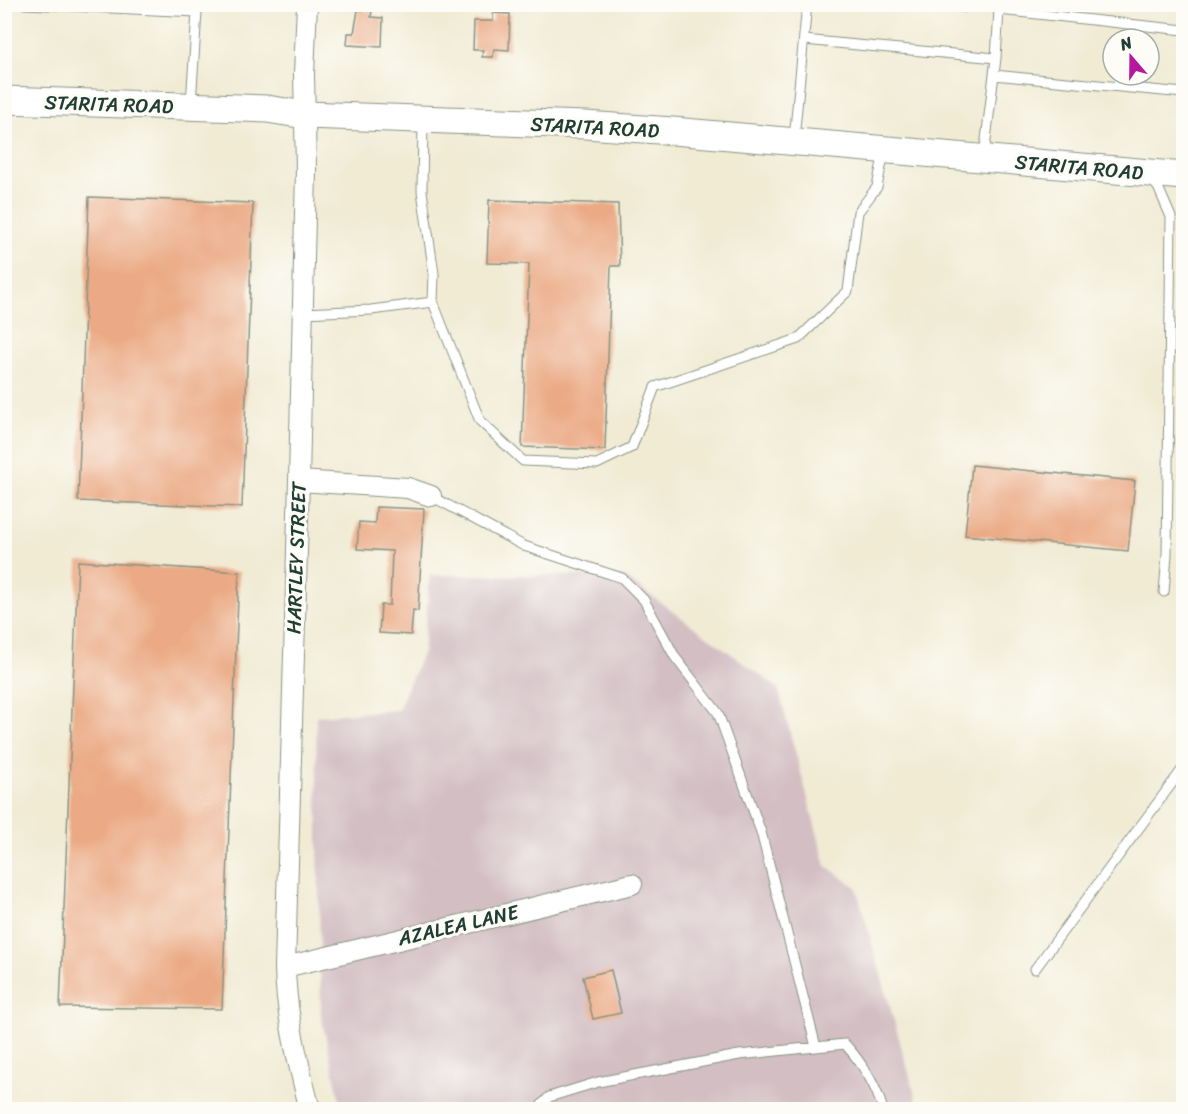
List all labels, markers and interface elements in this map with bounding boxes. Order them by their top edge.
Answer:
north arrow [1101,27,1161,87]
text: N [1115,28,1137,59]
street label: STARITA ROAD [44,85,174,124]
street label: STARITA ROAD [530,107,660,148]
street label: STARITA ROAD [1013,144,1145,191]
street label: HARTLEY STREET [276,480,317,635]
street label: AZALEA LANE [393,894,524,957]

